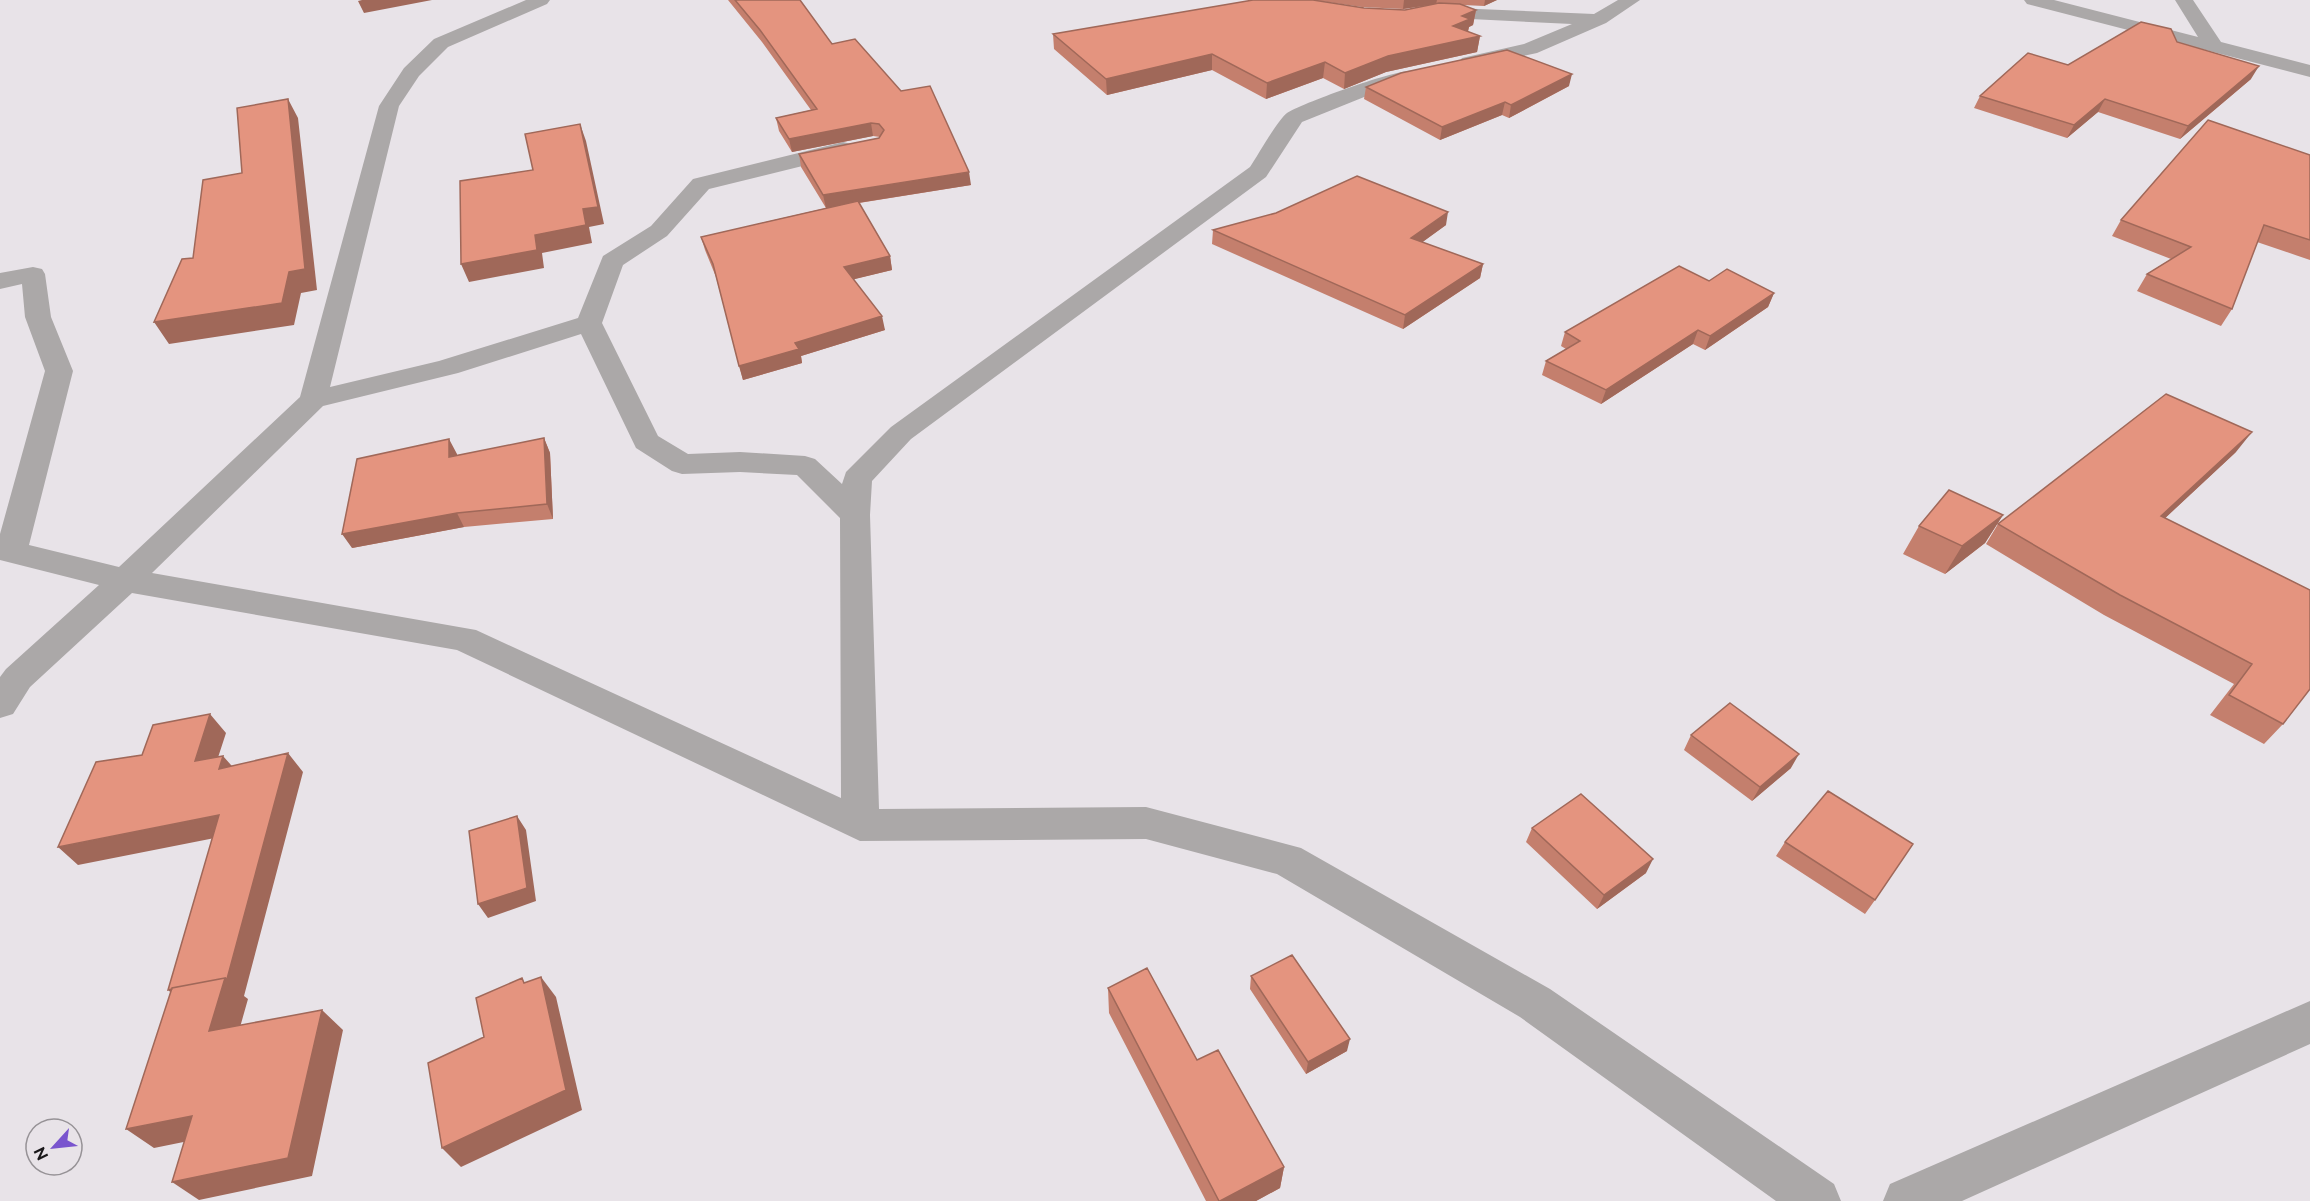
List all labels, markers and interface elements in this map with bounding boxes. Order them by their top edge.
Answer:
north arrow [24,1117,84,1177]
text: N [30,1144,52,1163]

